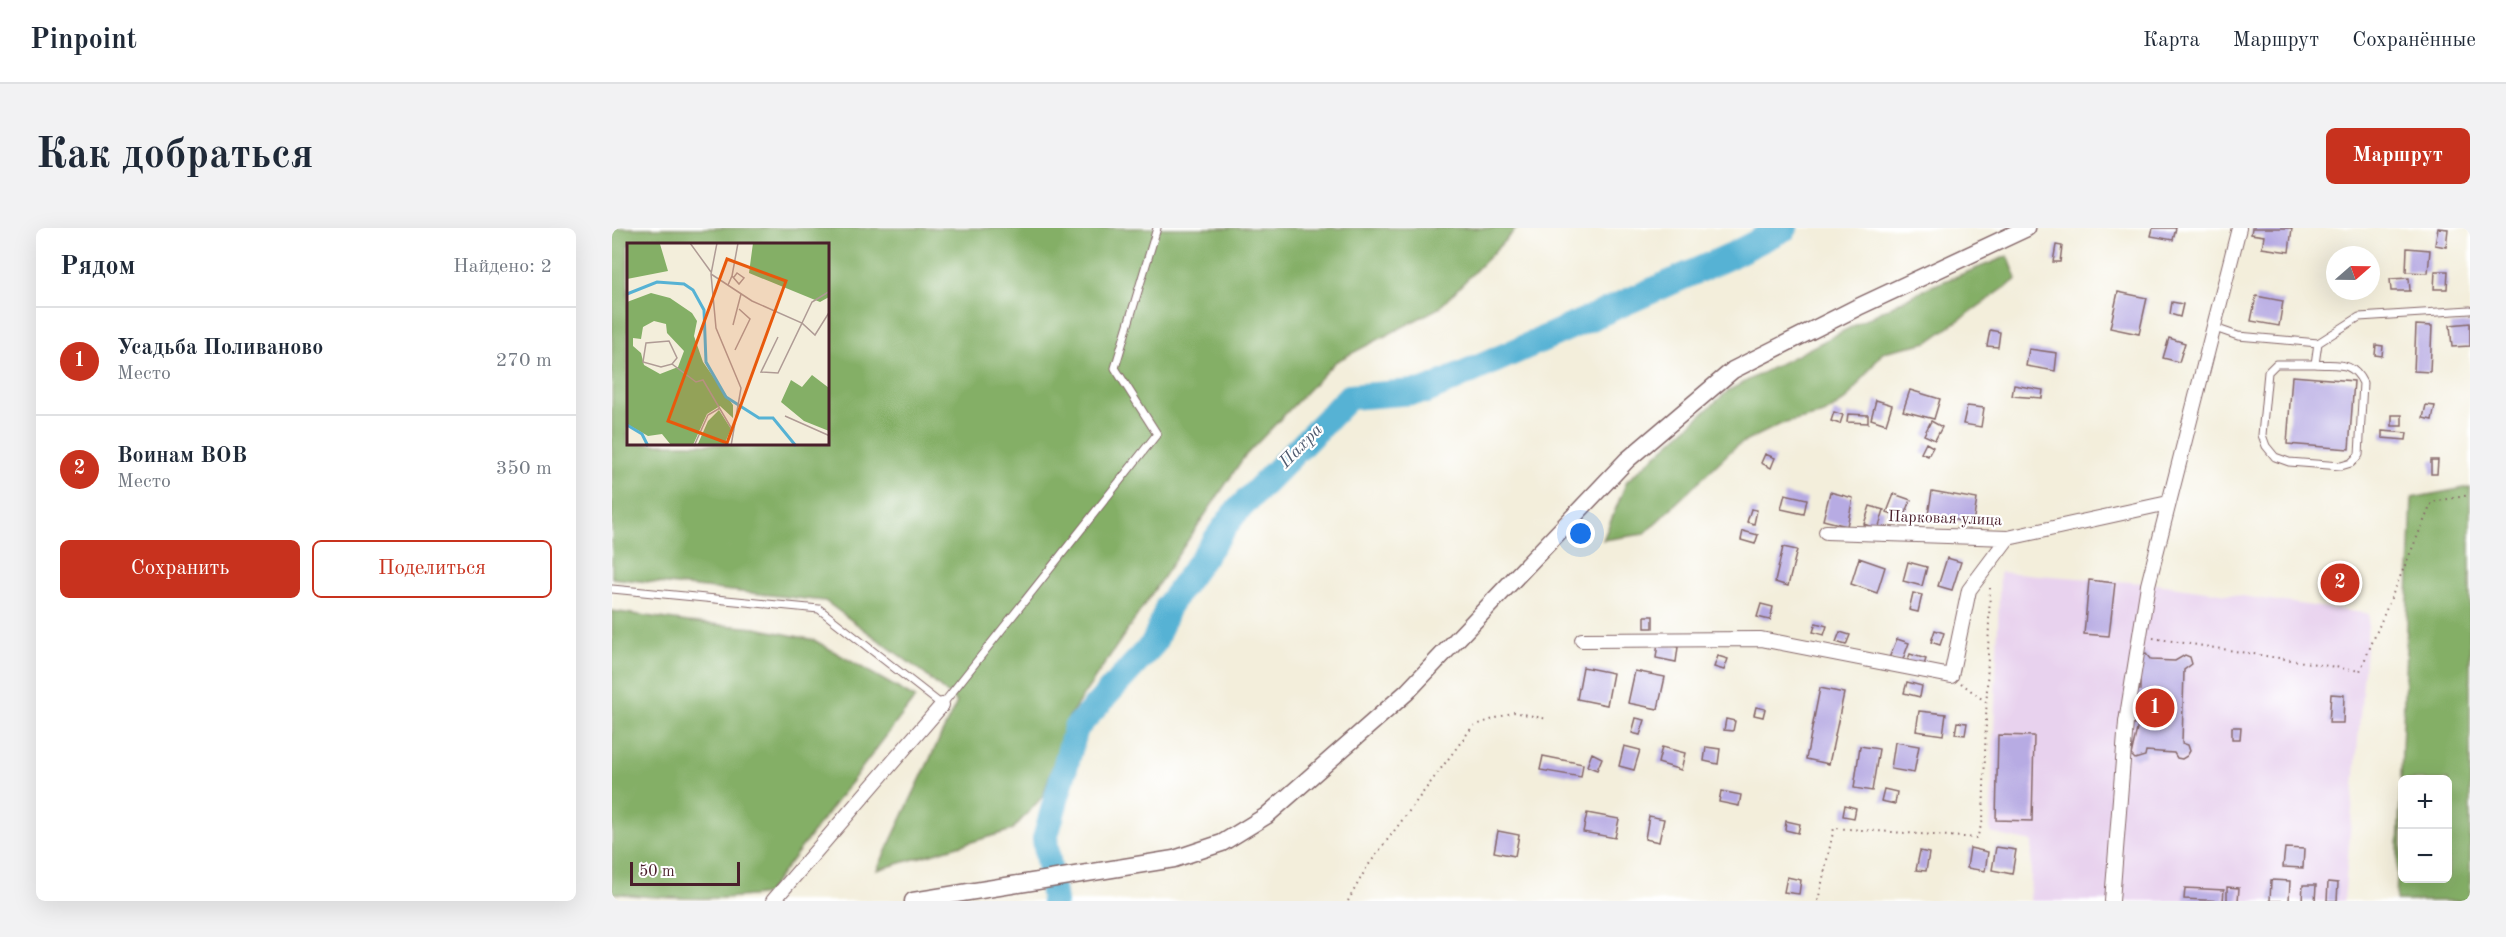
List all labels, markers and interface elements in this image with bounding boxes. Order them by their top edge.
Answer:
text: Pinpoint [30,27,137,55]
text: Карта [2143,30,2200,51]
text: Маршрут [2233,30,2319,51]
text: Сохранённые [2352,30,2476,51]
button: Маршрут [2326,128,2470,184]
text: Как добраться [36,135,313,177]
inset map [627,243,830,446]
north arrow [2326,246,2380,300]
text: Рядом [60,254,135,280]
text: Найдено: 2 [453,257,552,277]
text: Усадьба Поливаново [117,337,323,359]
text: 1 [74,351,85,371]
text: 270 m [496,351,552,371]
text: Место [117,364,171,384]
water label: Пахра [1275,420,1326,472]
text: Воинам ВОВ [117,445,247,467]
text: 2 [74,459,85,479]
text: 350 m [496,459,552,479]
text: Место [117,472,171,492]
street label: Парковая улица [1888,509,2002,529]
your location [1566,519,1595,548]
button: Сохранить [60,540,300,598]
button: Поделиться [312,540,552,598]
pin: 2 [2320,560,2360,606]
pin: 1 [2136,686,2174,730]
map controls [2398,775,2452,883]
button: + [2398,775,2452,829]
button: − [2398,829,2452,883]
scale bar [630,859,740,886]
text: 50 m [639,864,675,880]

